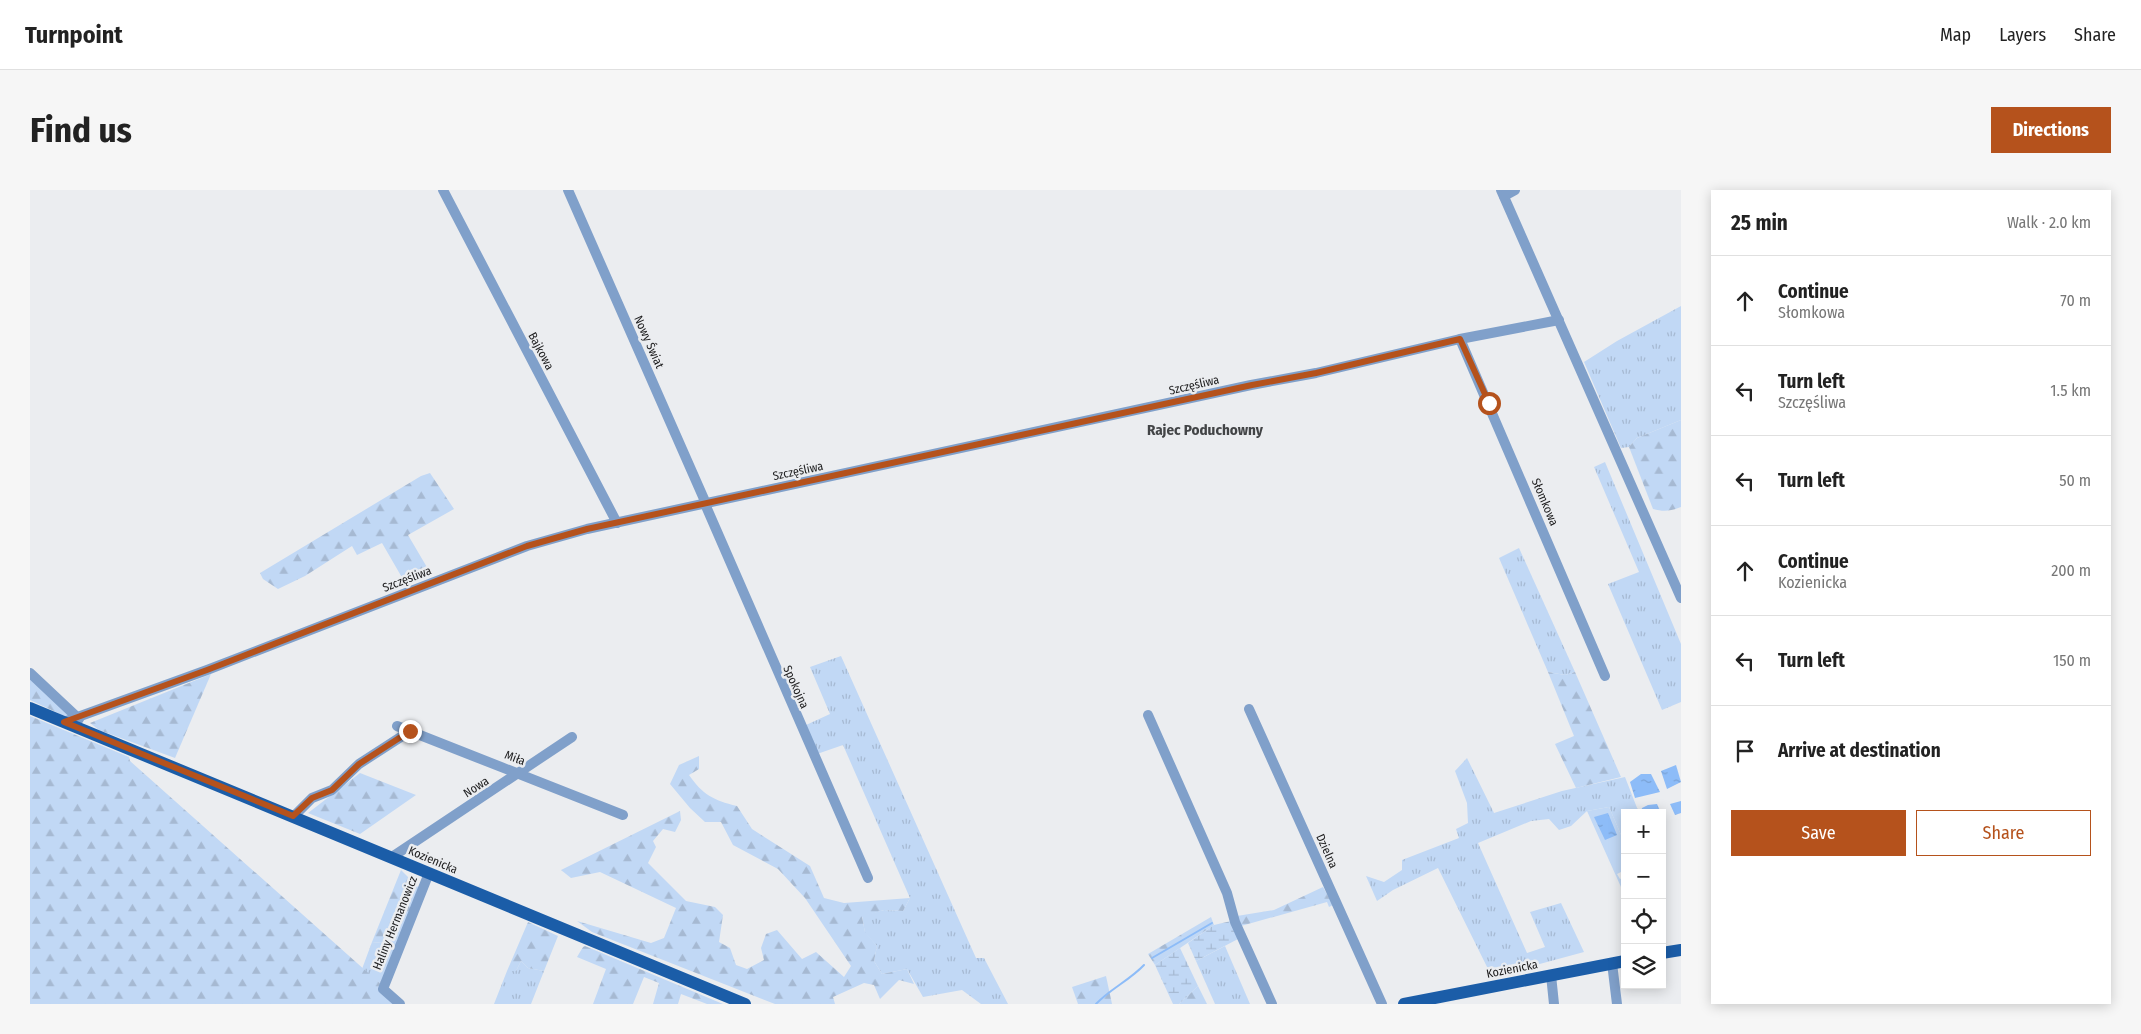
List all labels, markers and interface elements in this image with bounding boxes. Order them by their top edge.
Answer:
text: Turnpoint [25,21,123,49]
text: Map [1940,24,1971,46]
text: Layers [1999,24,2046,46]
text: Share [2074,24,2116,46]
button: Directions [1991,107,2111,153]
text: Find us [30,109,132,151]
text: 25 min [1731,210,1788,236]
text: Walk · 2.0 km [2007,213,2091,232]
text: Continue [1778,280,1849,303]
icon: ahead [1731,287,1759,315]
text: 70 m [2060,291,2091,310]
text: Słomkowa [1778,303,1845,322]
street label: Nowy Świat [631,313,668,371]
street label: Bajkowa [525,330,557,372]
text: Turn left [1778,370,1845,393]
street label: Szczęśliwa [1168,372,1221,398]
icon: left [1731,377,1759,405]
text: 1.5 km [2050,381,2091,400]
route start [1478,392,1501,415]
text: Szczęśliwa [1778,393,1846,412]
district label: Rajec Poduchowny [1147,421,1264,439]
street label: Szczęśliwa [772,459,825,483]
icon: left [1731,467,1759,495]
text: Turn left [1778,469,1845,492]
text: 50 m [2059,471,2091,490]
street label: Słomkowa [1529,476,1561,528]
text: Continue [1778,550,1849,573]
icon: ahead [1731,557,1759,585]
text: 200 m [2051,561,2091,580]
street label: Szczęśliwa [381,563,433,595]
text: Kozienicka [1778,573,1847,592]
icon: left [1731,647,1759,675]
text: Turn left [1778,649,1845,672]
text: 150 m [2053,651,2091,670]
street label: Spokojna [780,663,812,711]
route end [399,720,422,743]
icon: arrive [1731,737,1759,765]
text: Arrive at destination [1778,739,1941,762]
street label: Miła [503,748,527,768]
street label: Nowa [461,774,491,800]
map controls [1621,809,1666,989]
button: + [1621,809,1666,854]
button: Save [1731,810,1906,856]
button: Share [1916,810,2091,856]
street label: Dzielna [1313,832,1341,870]
street label: Kozienicka [406,843,460,877]
button: − [1621,854,1666,899]
street label: Haliny Hermanowicz [370,874,420,972]
button: locate [1621,899,1666,944]
button: layers [1621,944,1666,989]
street label: Kozienicka [1485,957,1539,981]

